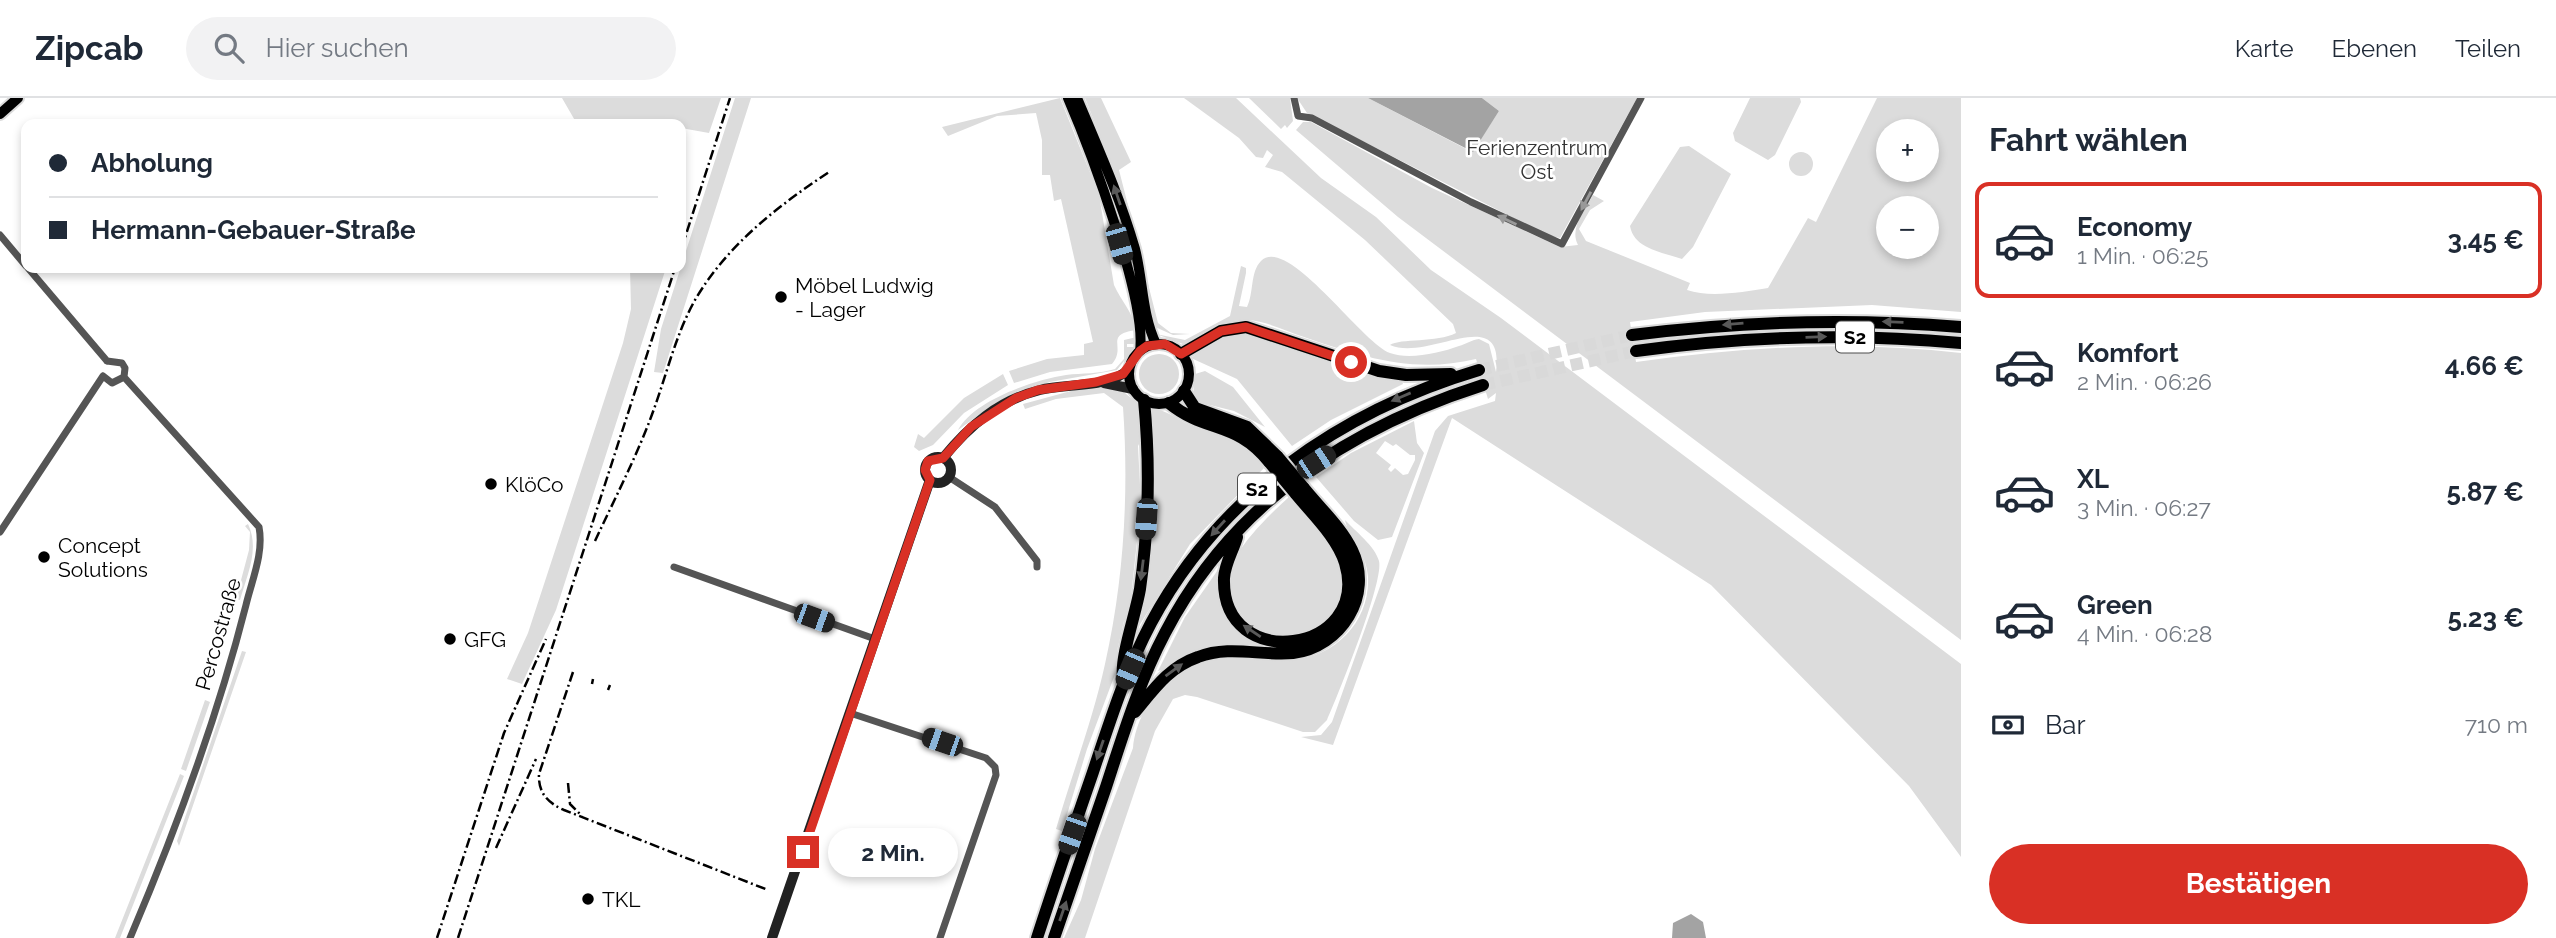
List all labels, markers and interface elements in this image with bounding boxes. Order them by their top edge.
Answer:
search box [186,17,676,80]
text: Zipcab [35,29,144,68]
icon: search [210,29,248,67]
text: Hier suchen [266,33,409,63]
text: Karte [2235,34,2294,63]
text: Ebenen [2332,34,2417,63]
text: Teilen [2455,34,2521,63]
map controls [1876,119,1939,259]
button: + [1876,119,1939,182]
text: Fahrt wählen [1989,121,2188,158]
park label: Ferienzentrum Ost [1466,135,1608,184]
text: Abholung [91,148,213,178]
one-way arrow [1111,185,1122,206]
one-way arrow [1580,192,1592,211]
button: − [1876,196,1939,259]
icon: car [1993,209,2056,272]
text: Economy [2077,212,2192,242]
one-way arrow [1497,214,1517,225]
text: Hermann-Gebauer-Straße [91,215,416,245]
car [1104,221,1135,267]
text: 3.45 € [2447,225,2524,255]
text: 1 Min. · 06:25 [2077,242,2209,269]
place label: Möbel Ludwig - Lager [795,273,934,322]
marker: Möbel Ludwig - Lager [773,289,789,305]
one-way arrow [1882,316,1904,327]
one-way arrow [1722,319,1744,330]
road number: S2 [1836,322,1874,353]
one-way arrow [1806,331,1828,342]
icon: car [1993,335,2056,398]
text: Komfort [2077,338,2179,368]
route start [1335,346,1367,378]
text: 4.66 € [2445,351,2524,381]
text: 2 Min. · 06:26 [2077,368,2212,395]
one-way arrow [1391,391,1412,402]
car [1293,442,1340,482]
icon: car [1993,461,2056,524]
text: XL [2077,464,2109,494]
place label: KlöCo [505,472,564,497]
road number: S2 [1238,474,1276,504]
marker: KlöCo [483,476,499,492]
text: 5.87 € [2446,477,2524,507]
text: 3 Min. · 06:27 [2077,494,2211,521]
car [1135,497,1158,541]
one-way arrow [1211,520,1227,537]
place label: Concept Solutions [58,533,148,582]
marker: Concept Solutions [36,549,52,565]
one-way arrow [1136,559,1147,581]
street label: Percostraße [190,575,246,693]
icon: car [1993,587,2056,650]
text: Green [2077,590,2153,620]
car [791,601,838,635]
text: 5.23 € [2448,603,2524,633]
text: 4 Min. · 06:28 [2077,620,2212,647]
one-way arrow [1242,625,1261,638]
place label: GFG [464,627,506,652]
marker: GFG [442,631,458,647]
car [1113,646,1148,692]
one-way arrow [1165,663,1183,677]
icon: cash [1989,706,2027,744]
text: Bar [2045,710,2086,740]
text: 710 m [2465,711,2528,738]
car [919,725,966,759]
one-way arrow [1094,740,1105,761]
car [1056,811,1089,857]
callout: 2 Min. [828,828,957,876]
route end [787,836,819,868]
text: 2 Min. [861,839,925,866]
button: Bestätigen [1989,844,2528,924]
place label: TKL [602,887,641,912]
marker: TKL [580,891,596,907]
one-way arrow [1058,900,1069,921]

